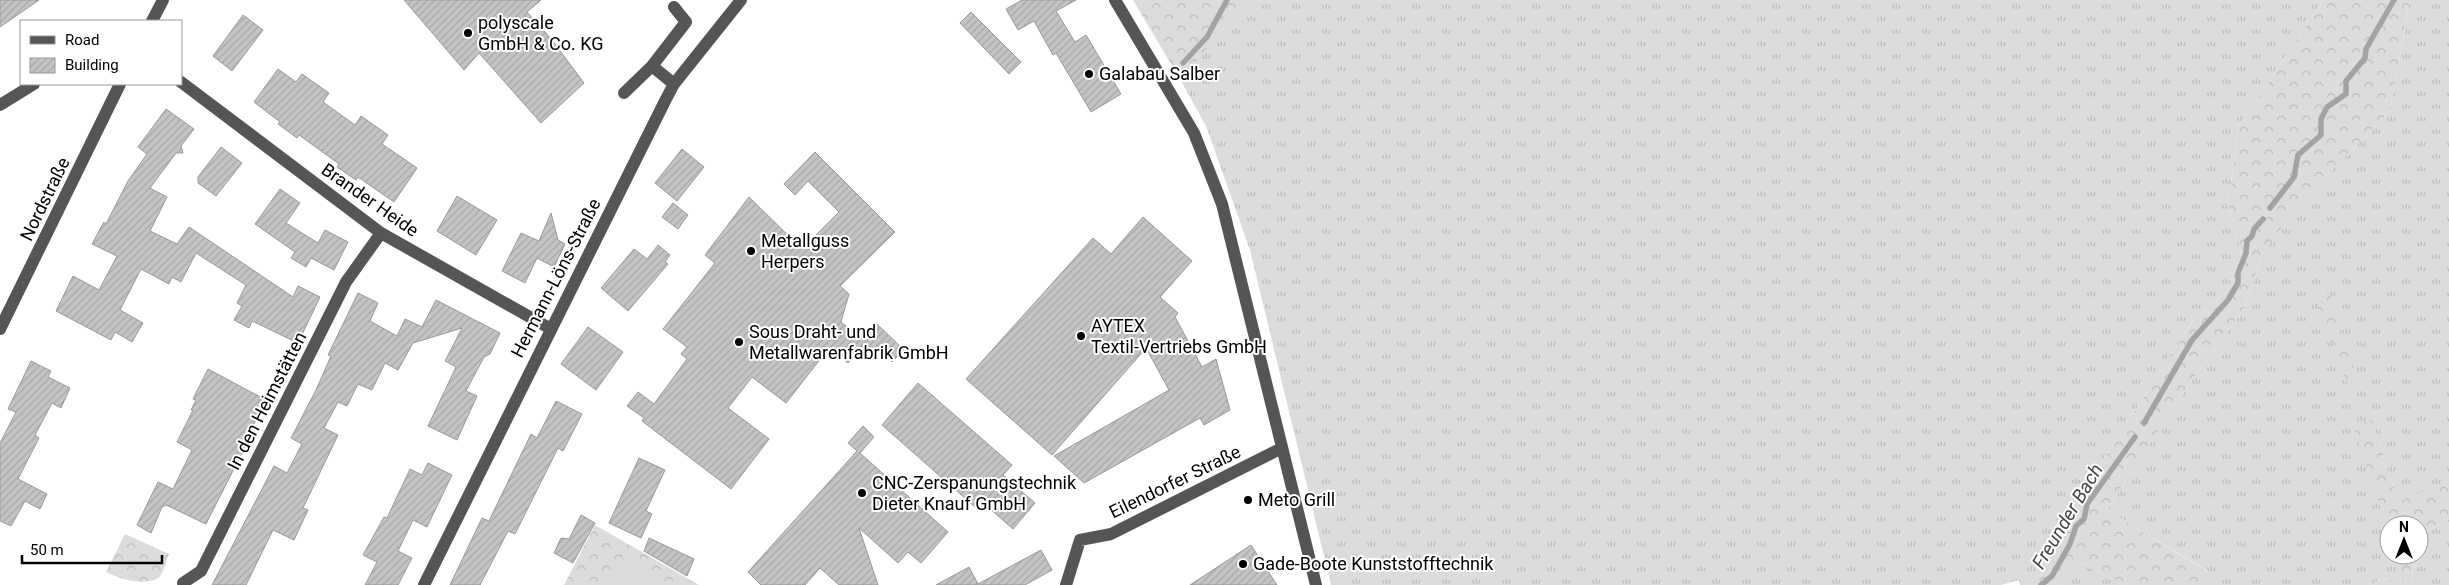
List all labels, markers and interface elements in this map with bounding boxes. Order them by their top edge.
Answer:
place label: polyscale GmbH & Co. KG [478,12,604,54]
legend [20,20,182,85]
marker: polyscale GmbH & Co. KG [462,27,474,39]
text: Road [65,31,99,49]
text: Building [65,56,119,74]
place label: Galabau Salber [1099,63,1220,84]
marker: Galabau Salber [1083,68,1095,80]
street label: Nordstraße [15,154,74,244]
street label: Brander Heide [318,158,423,241]
street label: Hermann-Löns-Straße [506,195,605,361]
place label: Metallguss Herpers [761,230,849,272]
marker: Metallguss Herpers [745,245,757,257]
place label: AYTEX Textil-Vertriebs GmbH [1091,315,1267,357]
place label: Sous Draht- und Metallwarenfabrik GmbH [749,321,949,363]
street label: In den Heimstätten [223,328,310,473]
marker: AYTEX Textil-Vertriebs GmbH [1075,330,1087,342]
marker: Sous Draht- und Metallwarenfabrik GmbH [733,336,745,348]
street label: Eilendorfer Straße [1106,441,1244,522]
water label: Freunder Bach [2027,460,2108,573]
place label: CNC-Zerspanungstechnik Dieter Knauf GmbH [872,472,1077,514]
marker: CNC-Zerspanungstechnik Dieter Knauf GmbH [856,487,868,499]
place label: Meto Grill [1258,489,1335,510]
marker: Meto Grill [1242,494,1254,506]
north arrow [2379,515,2429,565]
text: N [2399,519,2409,535]
scale bar [22,532,162,564]
text: 50 m [30,541,64,559]
place label: Gade-Boote Kunststofftechnik [1253,553,1494,574]
marker: Gade-Boote Kunststofftechnik [1237,558,1249,570]

